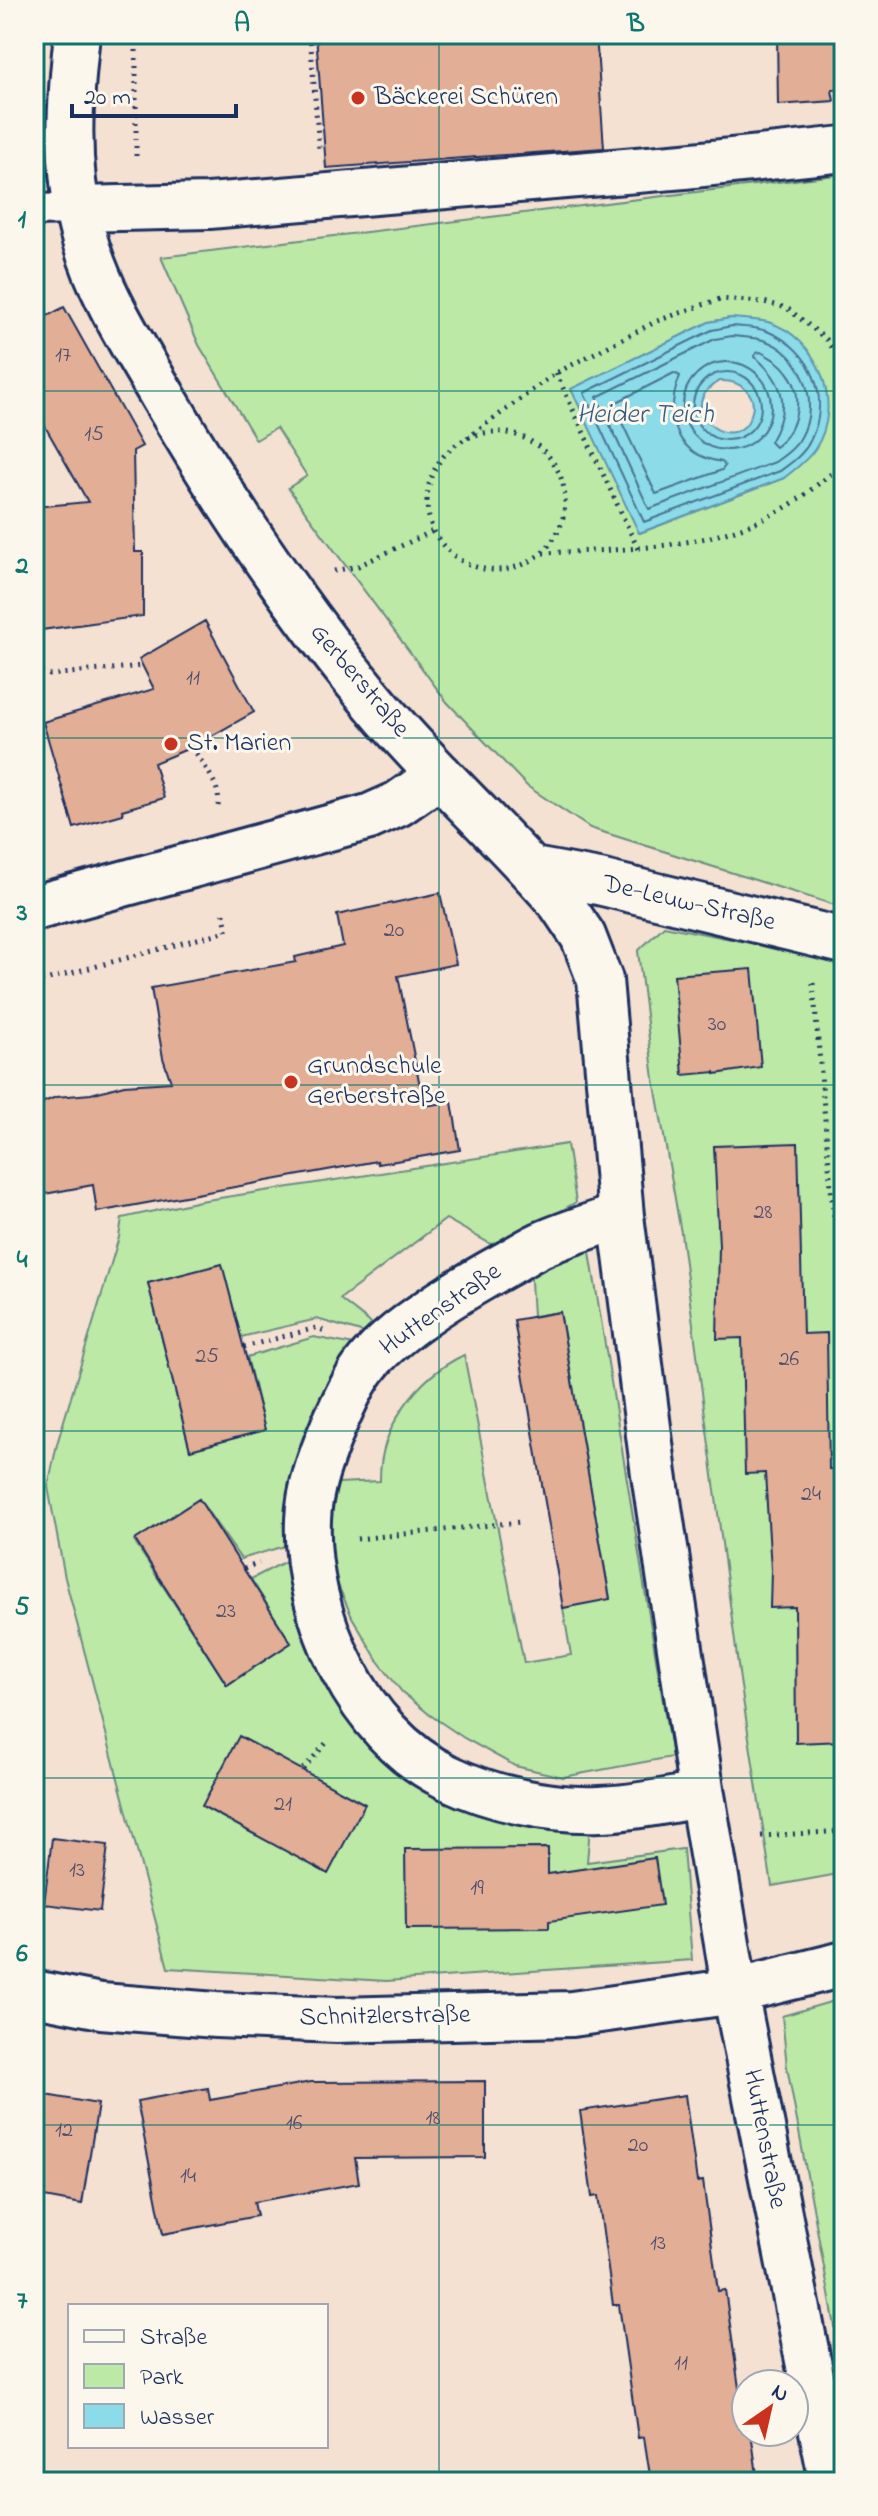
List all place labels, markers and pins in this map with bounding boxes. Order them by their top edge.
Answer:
place label: Bäckerei Schüren [373,79,558,117]
marker: Bäckerei Schüren [349,89,367,107]
place label: St. Marien [187,725,291,763]
marker: St. Marien [162,735,180,753]
place label: Grundschule Gerberstraße [307,1048,446,1116]
marker: Grundschule Gerberstraße [282,1073,300,1091]

